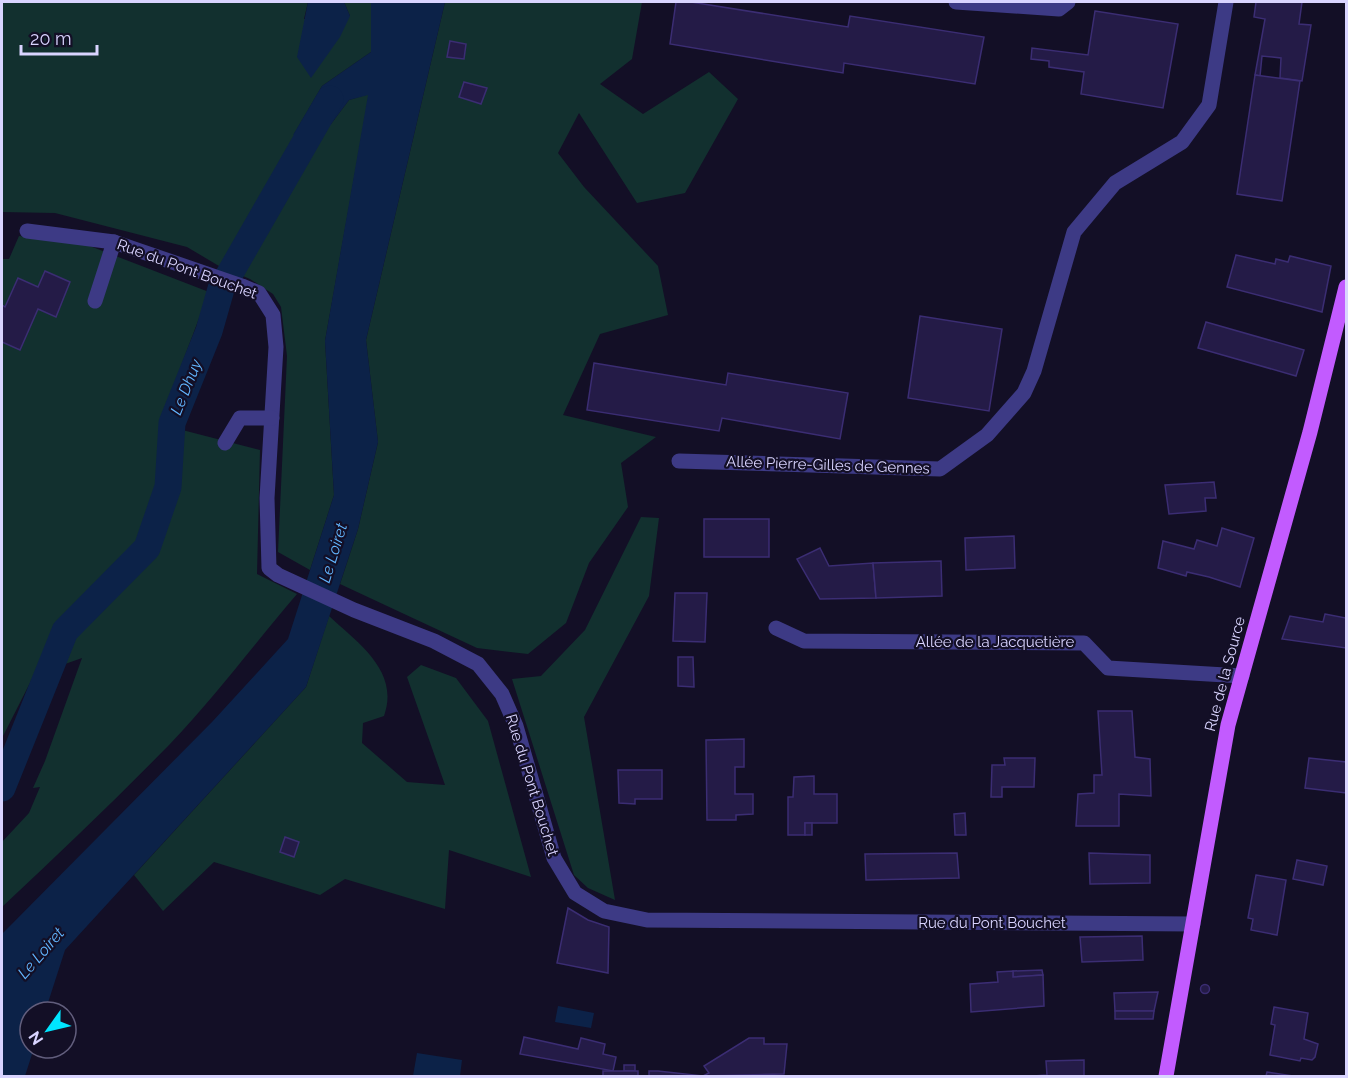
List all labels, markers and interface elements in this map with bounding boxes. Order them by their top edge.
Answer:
scale bar [21,18,98,56]
text: 20 m [30,28,72,49]
street label: Rue du Pont Bouchet [115,235,259,303]
water label: Le Dhuy [166,355,206,417]
street label: Allée Pierre-Gilles de Gennes [726,452,930,478]
water label: Le Loiret [315,520,351,585]
street label: Rue de la Source [1201,614,1249,733]
street label: Allée de la Jacquetière [916,633,1075,651]
street label: Rue du Pont Bouchet [502,712,562,858]
street label: Rue du Pont Bouchet [918,914,1066,932]
water label: Le Loiret [14,923,69,982]
north arrow [18,1000,78,1060]
text: N [25,1028,47,1048]

